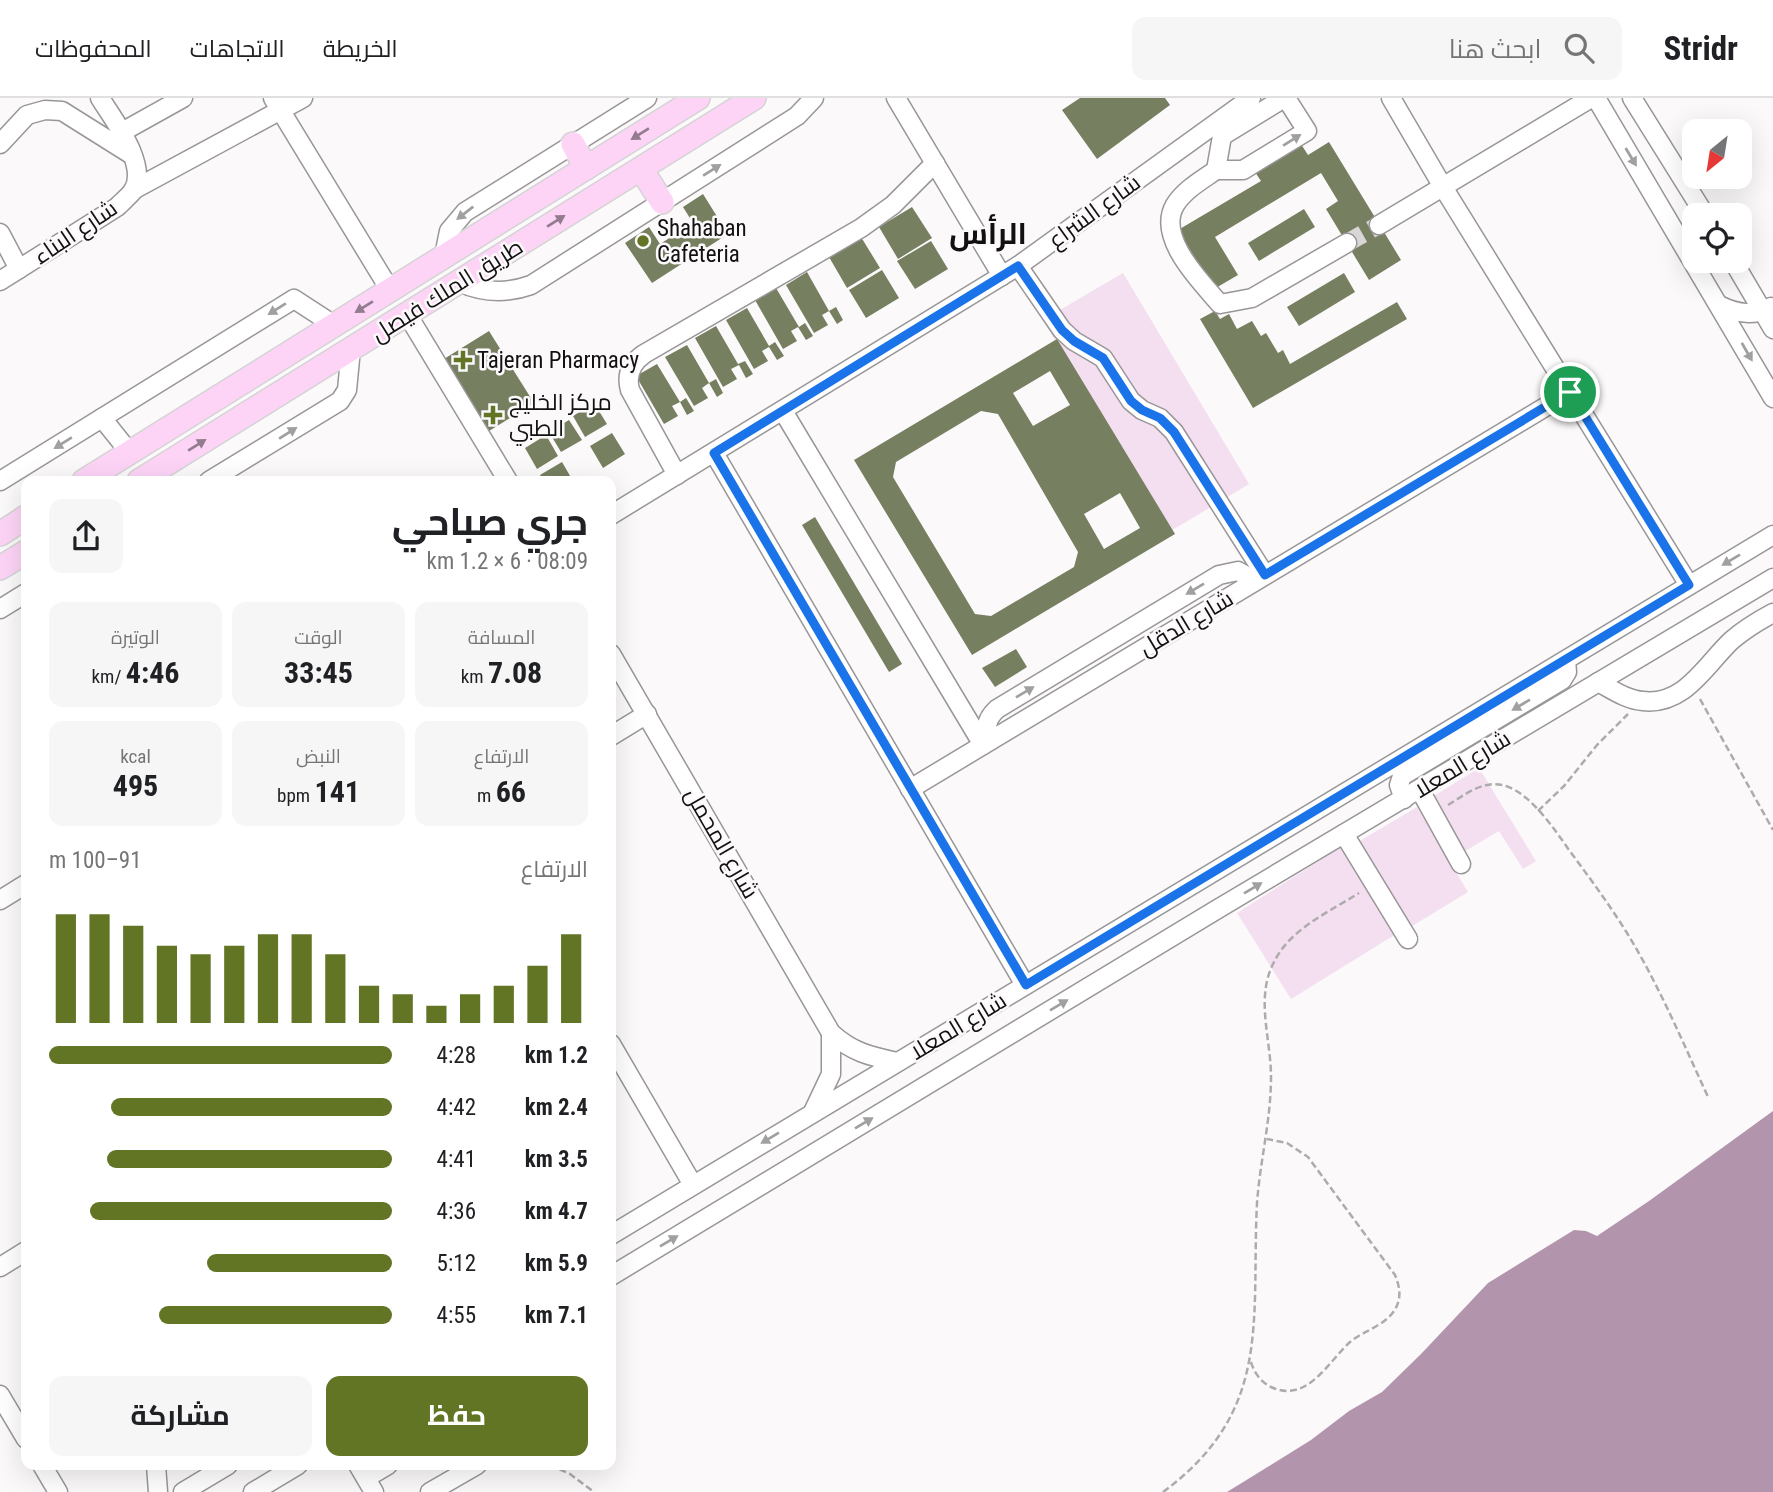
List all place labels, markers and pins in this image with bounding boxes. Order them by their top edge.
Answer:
place label: Shahaban Cafeteria [657,215,747,268]
marker: Shahaban Cafeteria [635,233,651,249]
place label: Tajeran Pharmacy [477,347,639,374]
marker: Tajeran Pharmacy [455,352,471,368]
pin [1540,362,1600,422]
place label: مركز الخليج الطبي [509,389,612,446]
marker: مركز الخليج الطبي [483,405,503,425]

